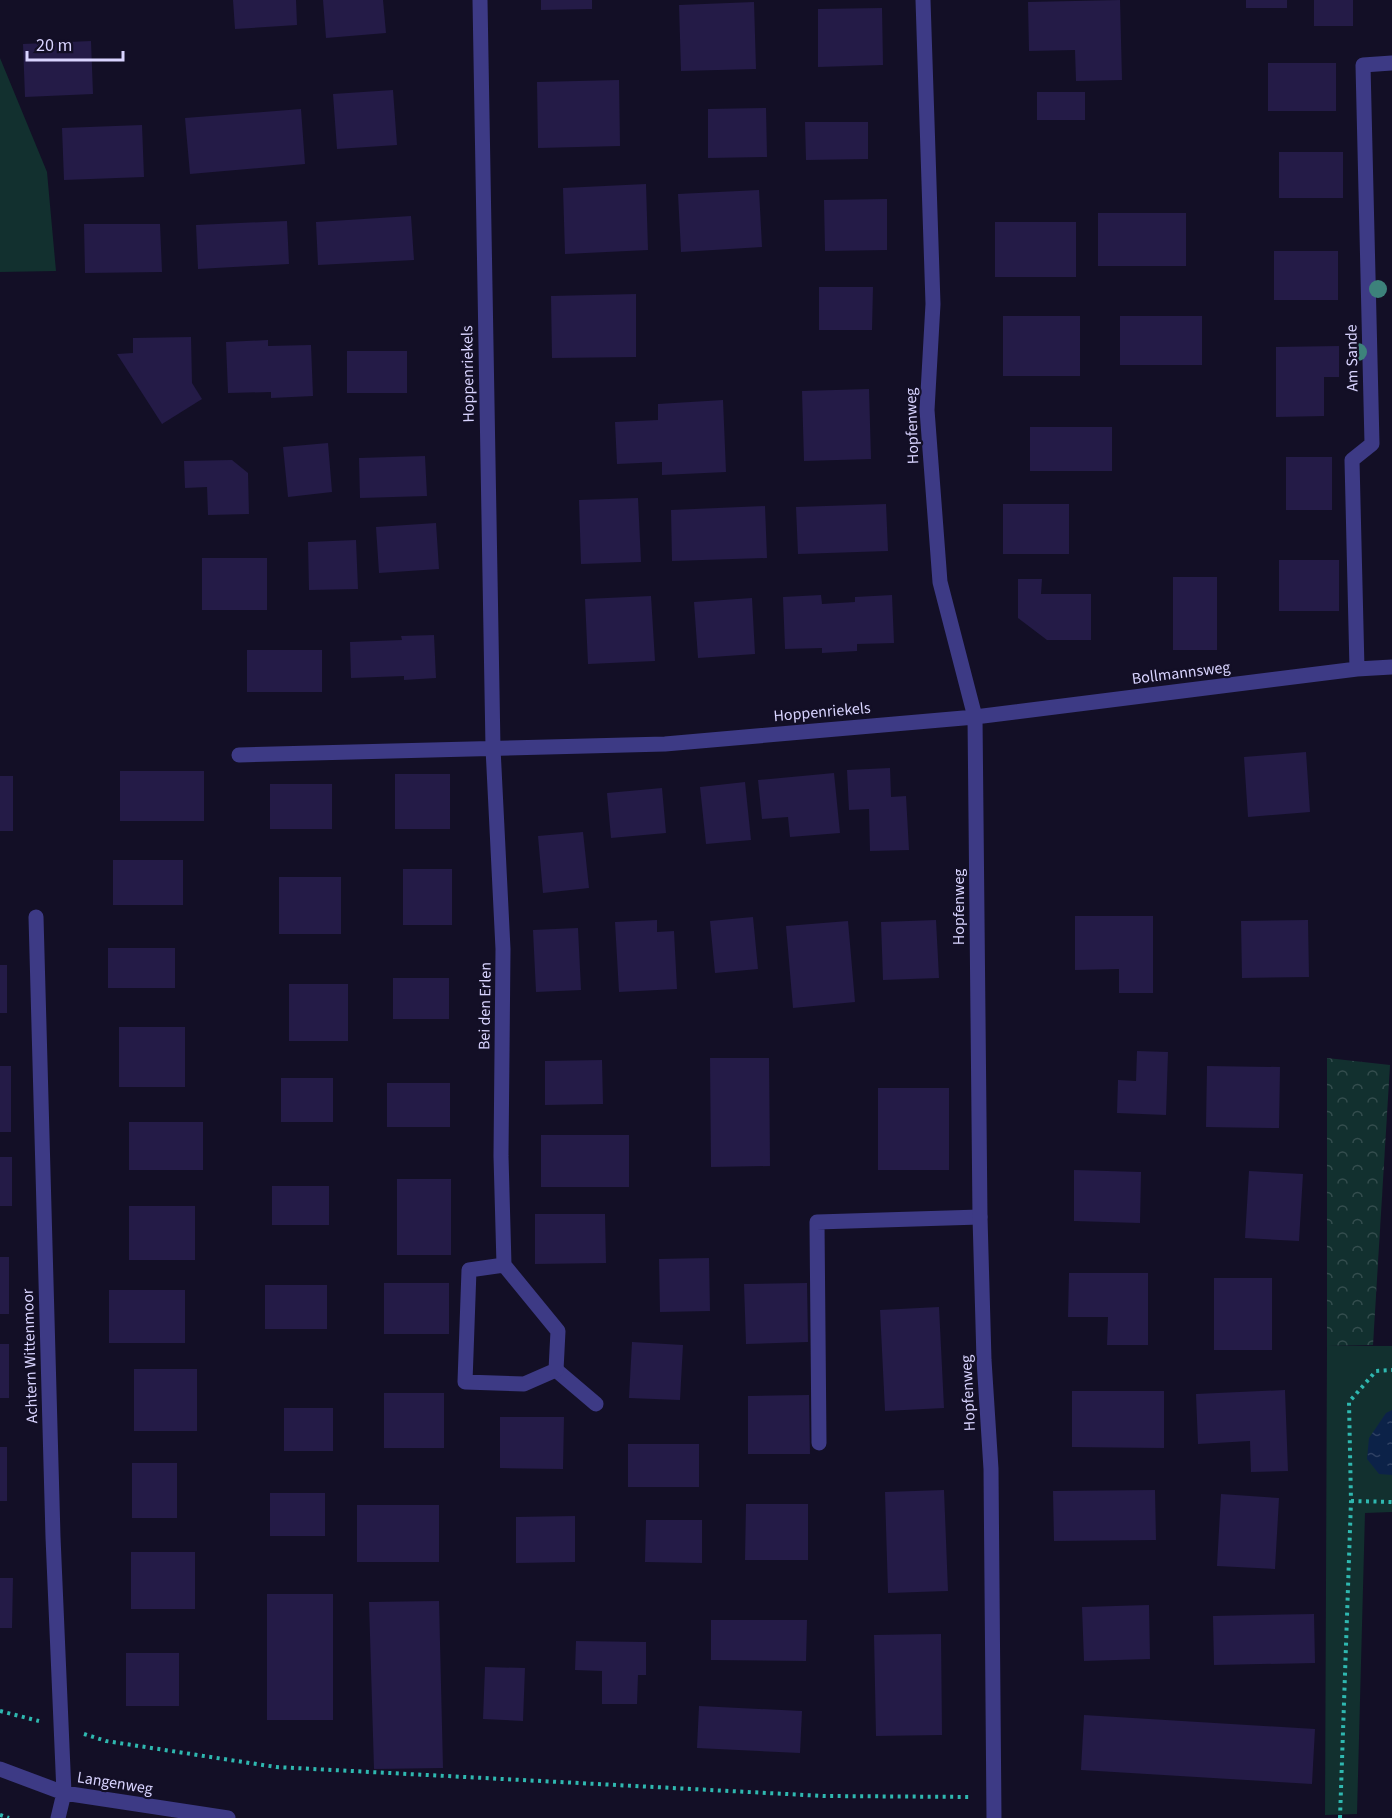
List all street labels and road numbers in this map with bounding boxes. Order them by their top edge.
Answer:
street label: Am Sande [1340,324,1364,392]
street label: Hoppenriekels [456,325,480,423]
street label: Hopfenweg [900,387,924,465]
street label: Bollmannsweg [1130,656,1232,690]
street label: Hoppenriekels [773,697,872,727]
street label: Hopfenweg [948,869,970,945]
street label: Bei den Erlen [473,962,497,1050]
street label: Achtern Wittenmoor [17,1288,43,1424]
street label: Hopfenweg [955,1354,981,1432]
street label: Langenweg [76,1766,154,1800]

